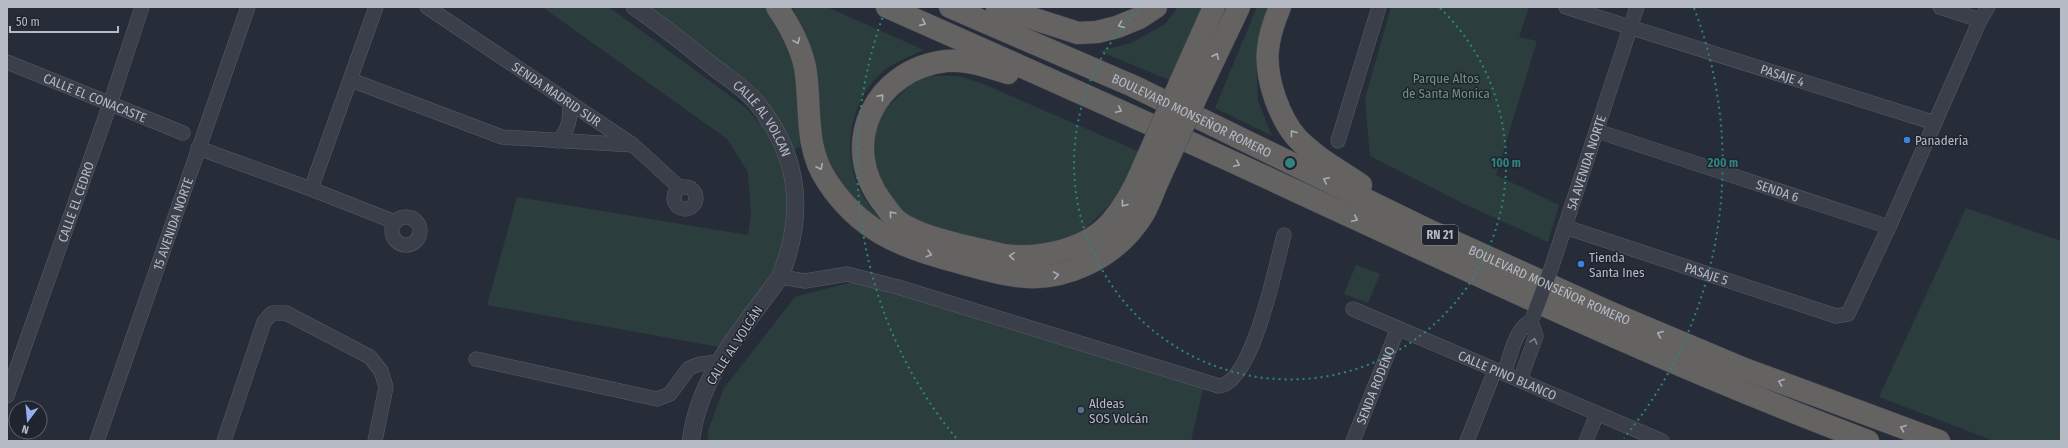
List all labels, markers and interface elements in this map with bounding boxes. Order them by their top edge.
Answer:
scale bar [10,8,118,34]
text: 50 m [16,15,40,29]
one-way arrow [919,18,926,26]
one-way arrow [1118,20,1126,28]
one-way arrow [792,37,800,44]
one-way arrow [1211,52,1219,60]
street label: SENDA MADRID SUR [509,59,604,129]
street label: PASAJE 4 [1759,62,1806,89]
street label: CALLE EL CONACASTE [41,70,149,126]
street label: BOULEVARD MONSEÑOR ROMERO [1110,71,1274,160]
park label: Parque Altos de Santa Monica [1402,71,1490,101]
street label: CALLE AL VOLCAN [730,77,794,159]
one-way arrow [876,94,883,101]
one-way arrow [1114,105,1122,113]
street label: 5A AVENIDA NORTE [1564,113,1609,212]
one-way arrow [1291,130,1298,137]
place label: Panadería [1915,133,1968,148]
marker: Panadería [1902,135,1912,145]
centre of rings [1283,156,1297,170]
text: 100 m [1491,156,1521,170]
text: 200 m [1707,156,1738,170]
one-way arrow [1232,159,1240,167]
street label: CALLE EL CEDRO [55,160,97,244]
one-way arrow [815,163,823,171]
street label: 15 AVENIDA NORTE [150,176,196,272]
one-way arrow [1323,177,1330,185]
street label: SENDA 6 [1754,177,1801,205]
one-way arrow [1122,200,1129,207]
one-way arrow [889,211,896,219]
one-way arrow [1350,214,1358,222]
road number: RN 21 [1422,225,1458,245]
street label: BOULEVARD MONSEÑOR ROMERO [1466,242,1632,328]
one-way arrow [925,249,932,258]
place label: Tienda Santa Ines [1589,250,1645,280]
one-way arrow [1009,252,1015,261]
marker: Tienda Santa Ines [1576,259,1586,269]
street label: PASAJE 5 [1683,260,1730,288]
one-way arrow [1053,272,1059,280]
street label: CALLE AL VOLCÁN [703,303,765,388]
one-way arrow [1657,330,1664,338]
one-way arrow [1529,338,1538,345]
street label: SENDA RODENO [1353,344,1398,427]
street label: CALLE PINO BLANCO [1456,348,1559,403]
one-way arrow [1777,379,1784,387]
place label: Aldeas SOS Volcán [1089,396,1148,426]
north arrow [8,400,48,440]
marker: Aldeas SOS Volcán [1076,405,1086,415]
text: N [20,422,30,436]
one-way arrow [1899,424,1906,432]

